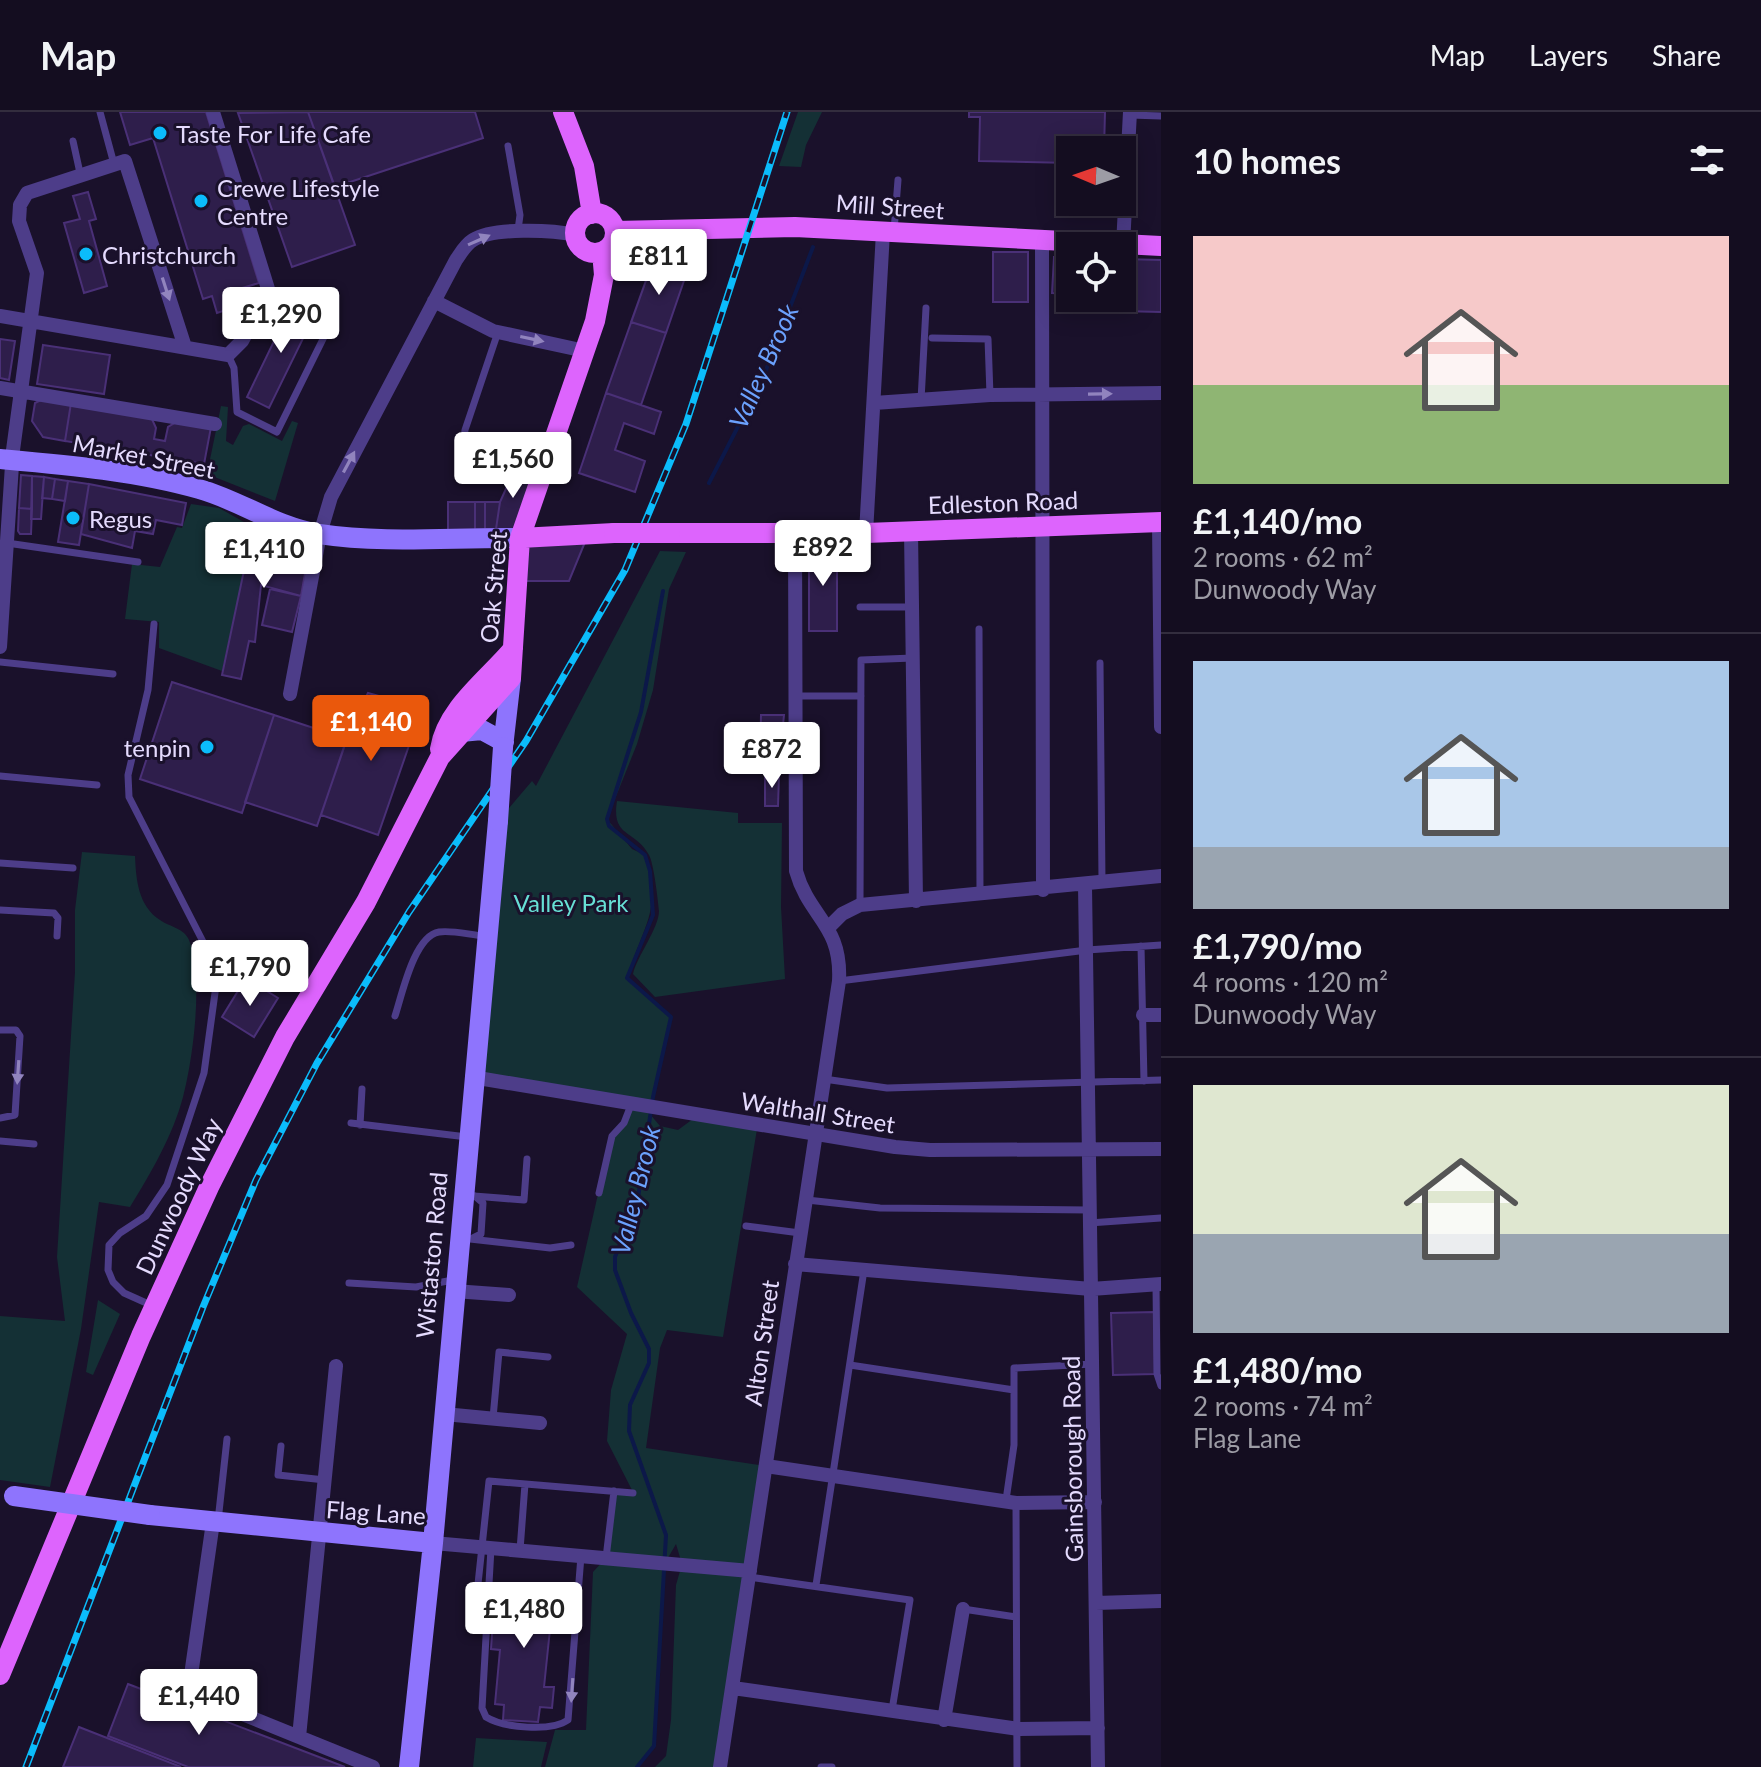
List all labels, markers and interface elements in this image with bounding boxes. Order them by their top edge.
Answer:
text: Map [40,32,116,78]
text: Map [1430,38,1485,72]
text: Layers [1529,38,1608,72]
text: Share [1652,38,1721,72]
place label: Taste For Life Cafe [176,119,371,148]
marker: Taste For Life Cafe [151,124,169,142]
north arrow [1056,136,1136,216]
map controls [1056,136,1136,312]
icon: filters [1685,138,1729,182]
text: 10 homes [1193,140,1341,181]
place label: Crewe Lifestyle Centre [217,173,380,230]
street label: Mill Street [835,188,946,224]
marker: Crewe Lifestyle Centre [192,192,210,210]
pin: £811 [612,229,706,297]
button: locate [1056,232,1136,312]
one-way arrow [467,234,490,247]
text: £811 [629,239,689,271]
place label: Christchurch [102,240,236,269]
marker: Christchurch [77,245,95,263]
one-way arrow [160,277,173,301]
pin: £1,290 [216,287,346,355]
icon: home [1389,288,1533,432]
text: £1,290 [240,297,322,329]
water label: Valley Brook [721,298,805,433]
one-way arrow [520,333,545,346]
one-way arrow [1088,388,1113,401]
street label: Market Street [70,428,218,484]
pin: £1,560 [448,432,578,500]
text: £1,560 [472,442,554,474]
one-way arrow [342,451,356,473]
street label: Edleston Road [927,485,1079,519]
text: £1,140/mo [1193,500,1362,541]
place label: Regus [89,504,152,533]
marker: Regus [64,509,82,527]
pin: £892 [776,520,870,588]
pin: £1,410 [199,522,329,590]
street label: Oak Street [474,529,512,644]
text: £892 [793,530,853,562]
text: £1,410 [223,532,305,564]
text: 2 rooms · 62 m² [1193,541,1373,573]
text: Dunwoody Way [1193,573,1376,605]
pin: £1,140 [306,695,436,763]
text: £1,140 [330,705,412,737]
icon: home [1389,713,1533,857]
pin: £872 [725,722,819,790]
text: £872 [742,732,802,764]
place label: tenpin [124,733,191,762]
marker: tenpin [198,738,216,756]
park label: Valley Park [514,888,629,917]
text: £1,790/mo [1193,925,1362,966]
pin: £1,790 [185,940,315,1008]
text: £1,790 [209,950,291,982]
text: 4 rooms · 120 m² [1193,966,1388,998]
text: Dunwoody Way [1193,998,1376,1030]
one-way arrow [11,1060,24,1085]
street label: Walthall Street [739,1086,898,1139]
street label: Dunwoody Way [129,1113,227,1279]
water label: Valley Brook [603,1121,667,1258]
icon: home [1389,1137,1533,1281]
street label: Wistaston Road [409,1171,453,1339]
street label: Alton Street [738,1278,784,1408]
text: £1,480/mo [1193,1349,1362,1390]
street label: Gainsborough Road [1056,1356,1088,1562]
text: 2 rooms · 74 m² [1193,1390,1373,1422]
text: Flag Lane [1193,1422,1301,1454]
street label: Flag Lane [325,1494,427,1530]
pin: £1,480 [459,1582,589,1650]
text: £1,480 [483,1592,565,1624]
pin: £1,440 [134,1669,264,1737]
one-way arrow [565,1678,578,1703]
text: £1,440 [158,1679,240,1711]

